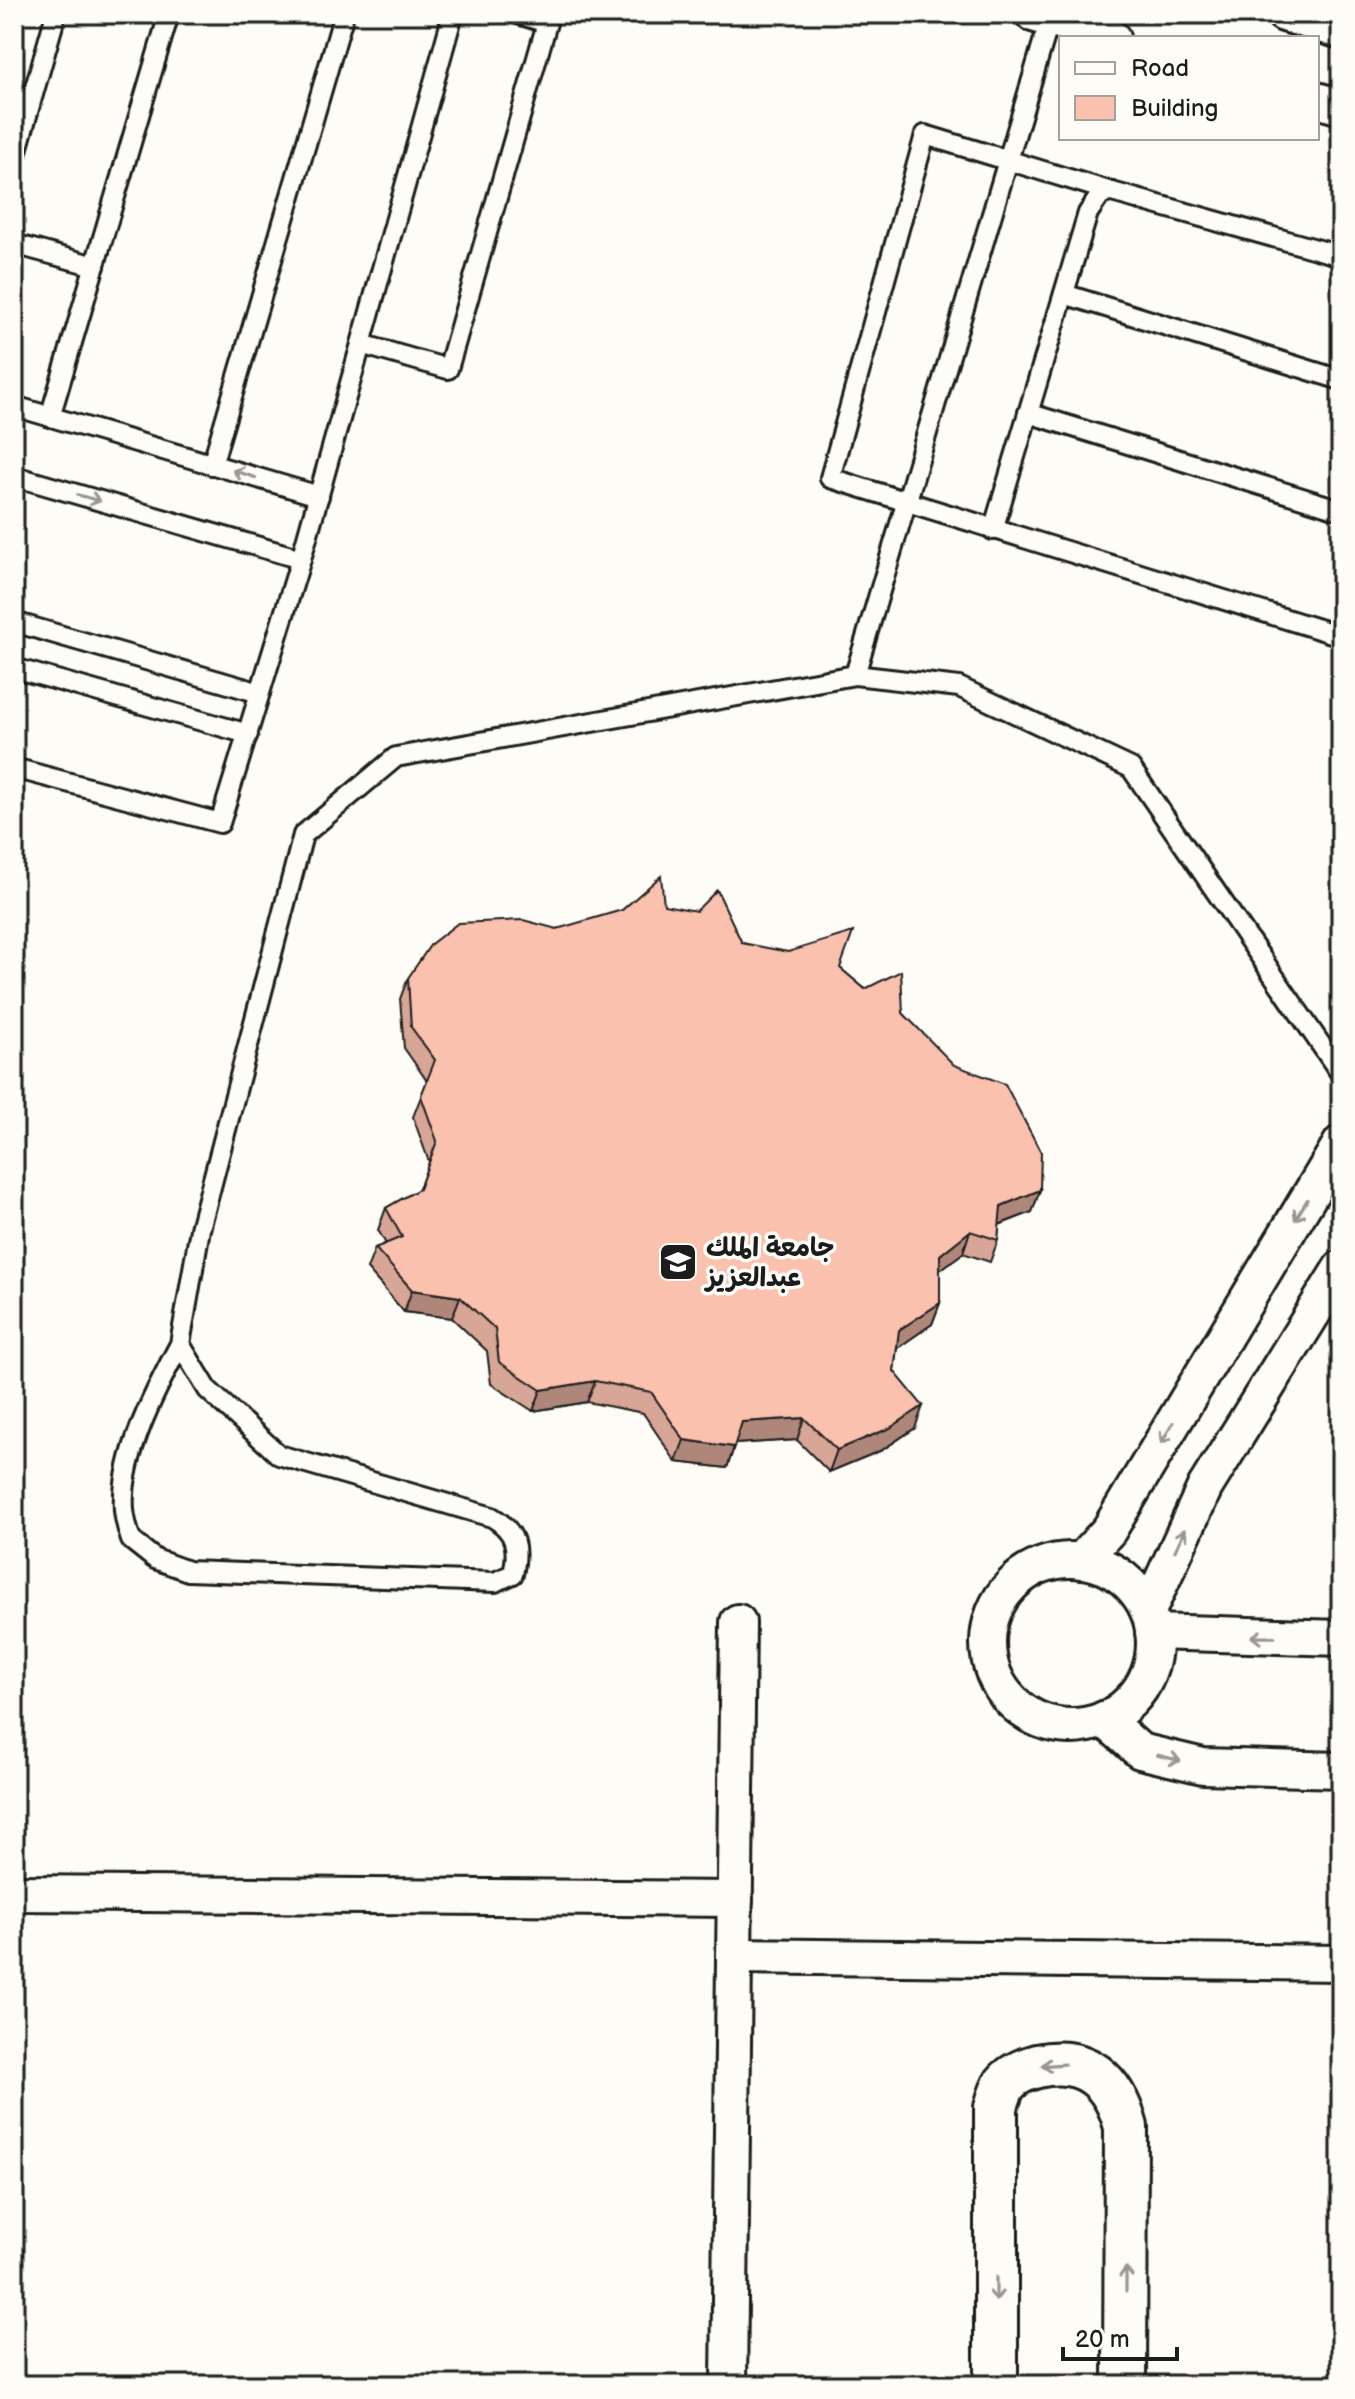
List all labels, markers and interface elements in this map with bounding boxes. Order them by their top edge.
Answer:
legend [1059,36,1319,140]
text: Road [1131,54,1189,83]
text: Building [1131,94,1218,123]
one-way arrow [232,466,258,481]
one-way arrow [75,491,101,506]
one-way arrow [1293,1198,1309,1221]
place label: جامعة الملك عبدالعزيز [703,1233,834,1294]
school or university icon: جامعة الملك عبدالعزيز [657,1241,699,1283]
one-way arrow [1159,1421,1175,1444]
one-way arrow [1173,1528,1188,1552]
one-way arrow [1250,1629,1277,1645]
one-way arrow [1156,1751,1181,1766]
one-way arrow [1040,2058,1066,2073]
one-way arrow [1118,2266,1133,2293]
one-way arrow [988,2275,1004,2302]
scale bar [1063,2311,1177,2361]
text: 20 m [1075,2325,1130,2354]

